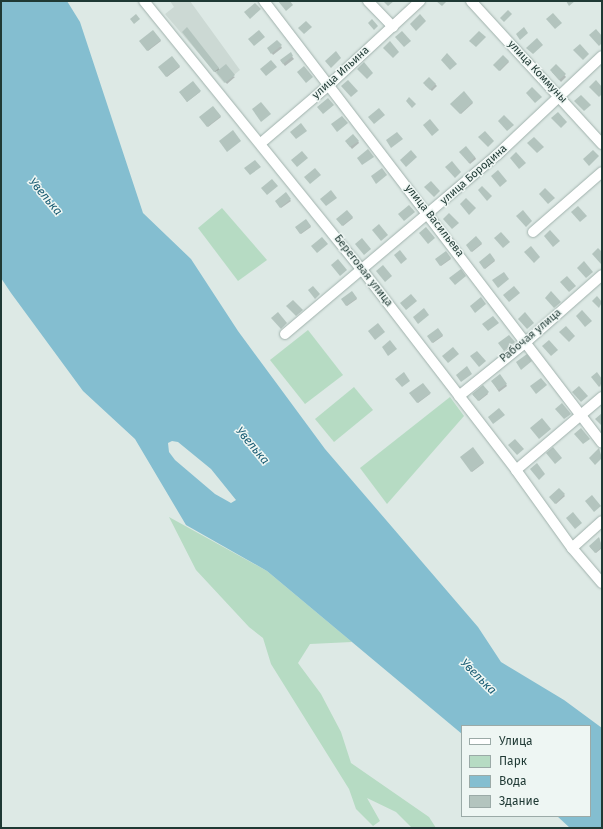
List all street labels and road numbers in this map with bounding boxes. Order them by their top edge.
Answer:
street label: улица Коммуны [505,38,569,106]
street label: улица Ильина [310,44,372,102]
street label: улица Бородина [438,142,510,208]
street label: улица Васильева [402,182,466,260]
street label: Береговая улица [331,232,395,310]
street label: Рабочая улица [498,306,564,366]

